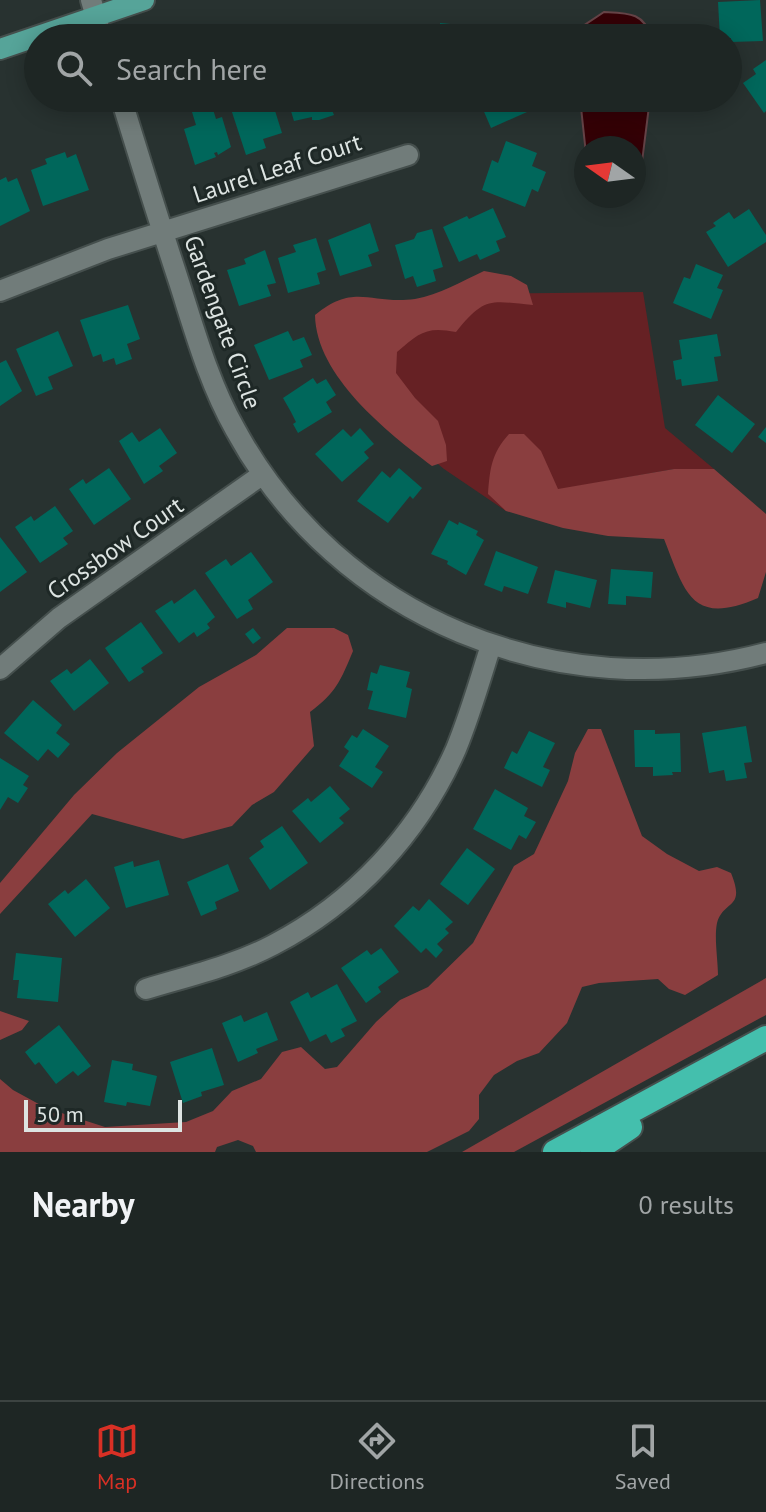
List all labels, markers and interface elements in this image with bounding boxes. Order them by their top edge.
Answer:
search box [24,24,742,112]
icon: search [52,46,96,90]
text: Search here [116,49,267,88]
street label: Laurel Leaf Court [189,126,365,210]
north arrow [574,136,646,208]
street label: Gardengate Circle [177,231,269,413]
street label: Crossbow Court [41,490,189,606]
scale bar [24,1096,182,1132]
text: 50 m [36,1100,84,1128]
text: Nearby [32,1182,134,1226]
text: 0 results [639,1188,734,1221]
tab: Map [95,1419,139,1495]
tab: Directions [329,1419,425,1495]
tab: Saved [615,1419,671,1495]

